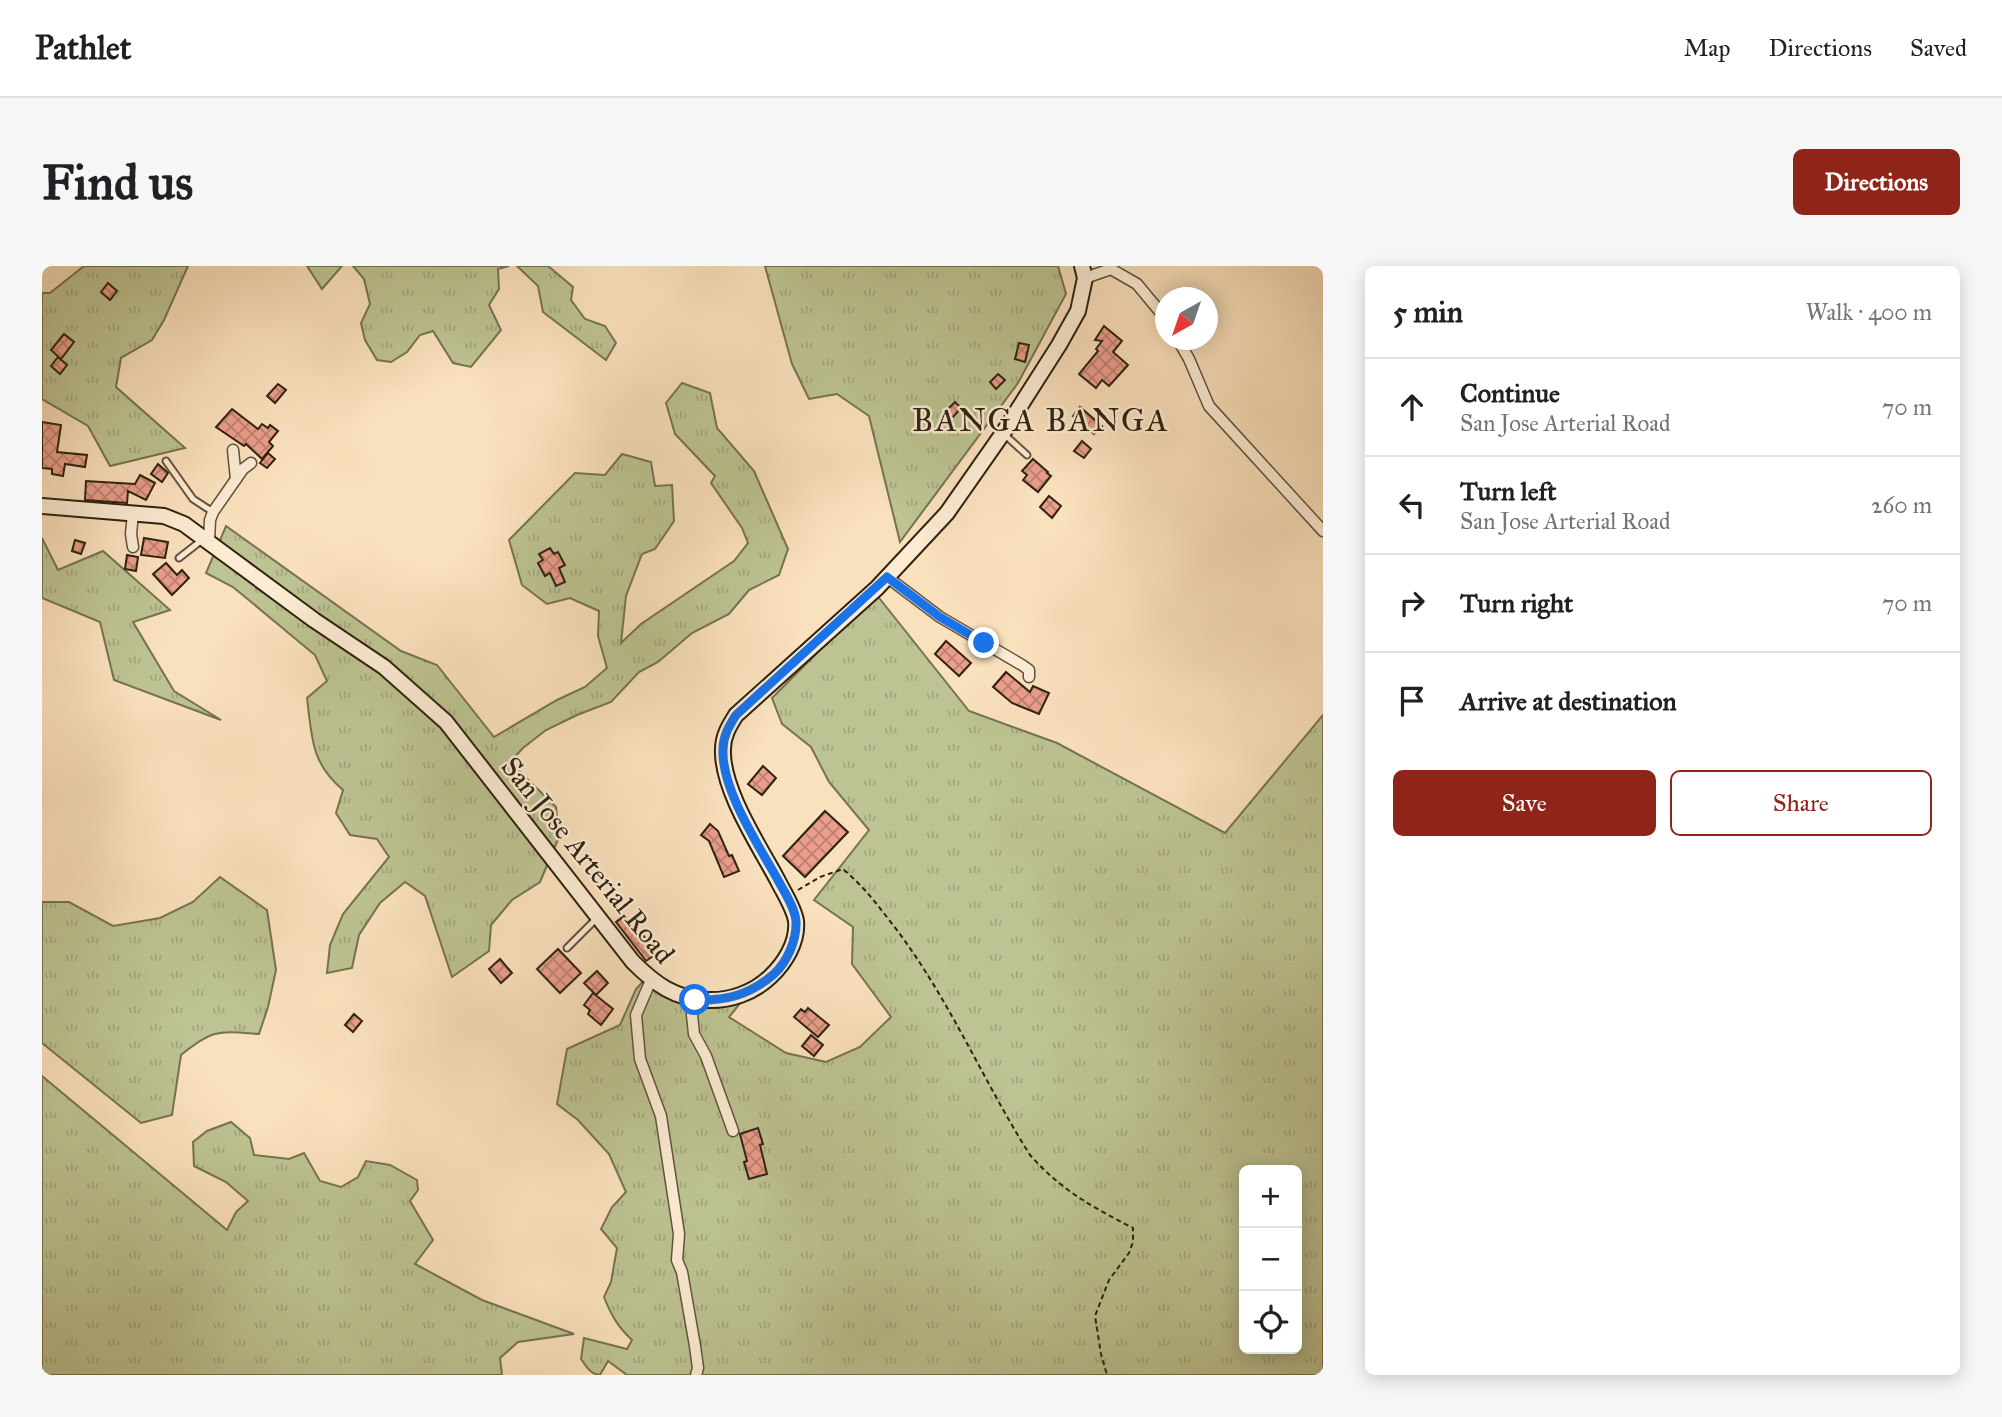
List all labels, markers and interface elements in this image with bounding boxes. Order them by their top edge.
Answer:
text: Pathlet [35,28,132,68]
text: Map [1684,33,1731,63]
text: Directions [1769,33,1872,63]
text: Saved [1910,33,1967,63]
button: Directions [1793,149,1960,215]
text: Find us [42,153,193,212]
north arrow [1155,287,1218,350]
text: 5 min [1393,294,1463,330]
text: Walk · 400 m [1806,298,1932,326]
text: Continue [1460,377,1560,409]
icon: ahead [1393,388,1431,426]
text: 70 m [1882,393,1932,421]
district label: BANGA BANGA [912,401,1170,440]
text: San Jose Arterial Road [1460,409,1671,437]
text: Turn left [1460,475,1556,507]
icon: left [1393,486,1431,524]
text: 260 m [1871,491,1932,519]
text: San Jose Arterial Road [1460,507,1671,535]
icon: right [1393,584,1431,622]
text: Turn right [1460,587,1573,619]
text: 70 m [1882,589,1932,617]
route end [968,627,999,658]
icon: arrive [1393,682,1431,720]
text: Arrive at destination [1460,685,1677,717]
street label: San Jose Arterial Road [494,749,682,971]
button: Save [1393,770,1656,836]
button: Share [1670,770,1932,836]
route start [679,984,710,1015]
map controls [1239,1165,1302,1354]
button: + [1239,1165,1302,1228]
button: − [1239,1228,1302,1291]
button: locate [1239,1291,1302,1354]

